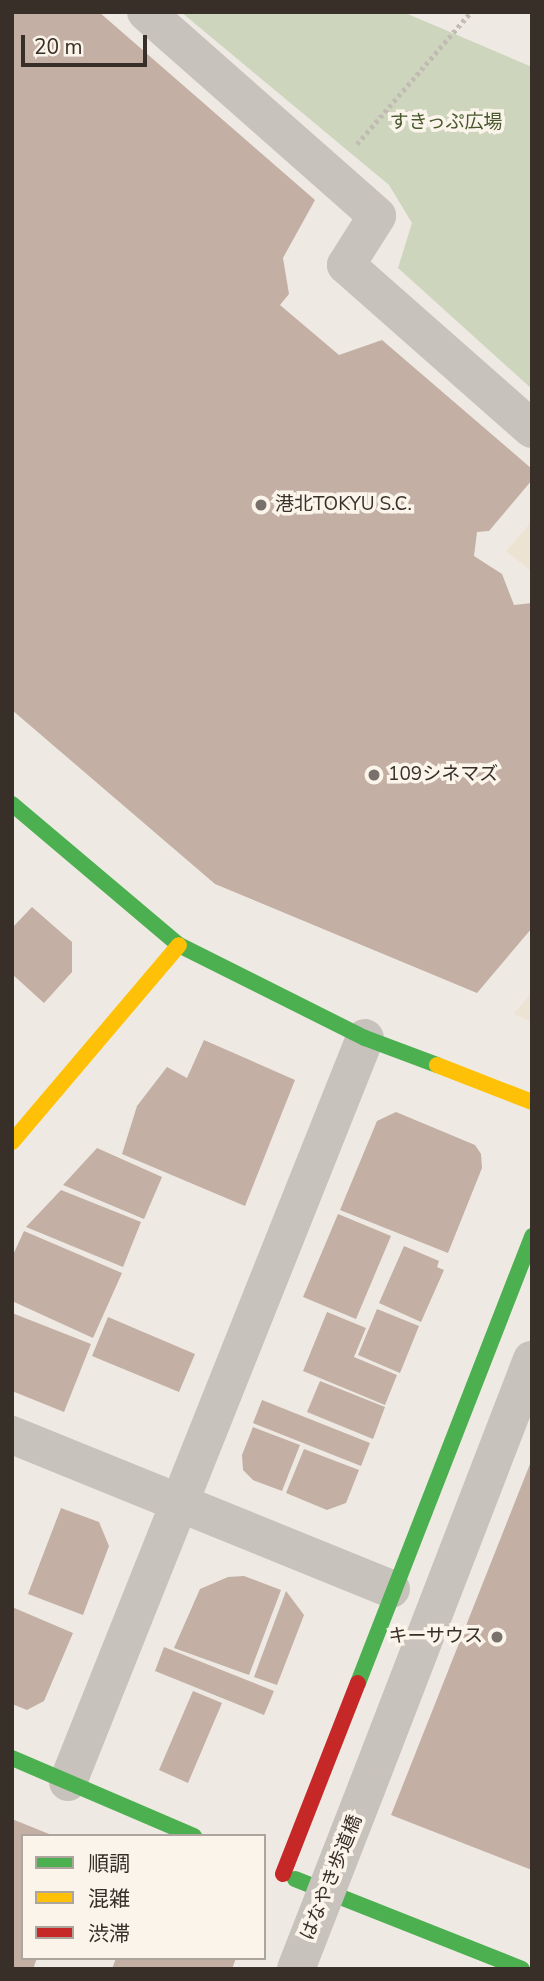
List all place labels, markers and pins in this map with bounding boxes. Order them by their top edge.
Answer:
place label: 港北TOKYU S.C. [275,494,412,516]
marker: 港北TOKYU S.C. [253,497,269,513]
place label: 109シネマズ [388,764,498,786]
marker: 109シネマズ [366,767,382,783]
place label: キーサウス [388,1626,483,1648]
marker: キーサウス [489,1629,505,1645]

